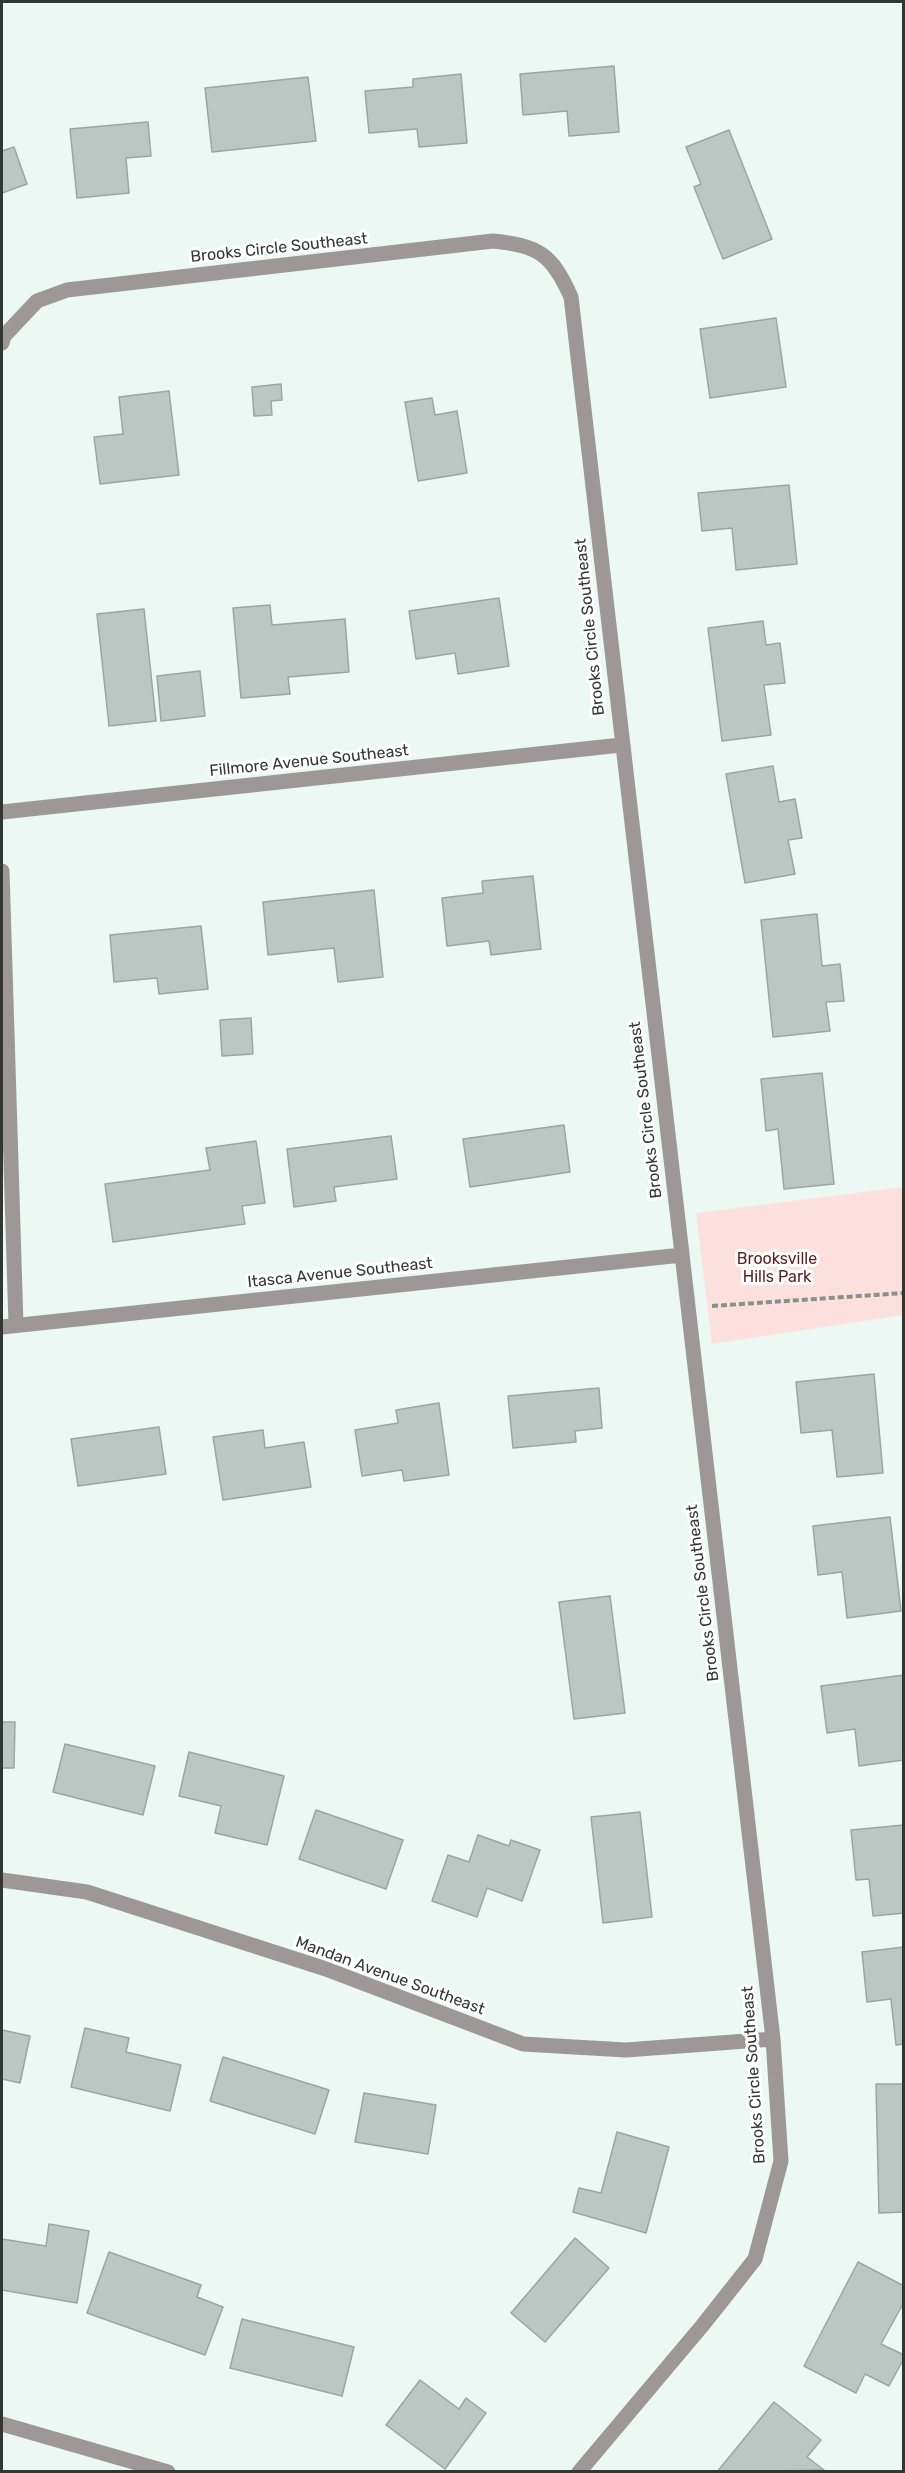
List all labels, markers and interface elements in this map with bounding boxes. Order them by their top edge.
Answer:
street label: Brooks Circle Southeast [189,229,369,267]
street label: Brooks Circle Southeast [571,537,609,717]
street label: Fillmore Avenue Southeast [208,741,410,781]
street label: Brooks Circle Southeast [626,1020,666,1200]
park label: Brooksville Hills Park [737,1249,817,1287]
street label: Itasca Avenue Southeast [246,1254,434,1292]
street label: Brooks Circle Southeast [683,1503,723,1683]
street label: Mandan Avenue Southeast [293,1933,487,2019]
street label: Brooks Circle Southeast [738,1985,770,2165]

